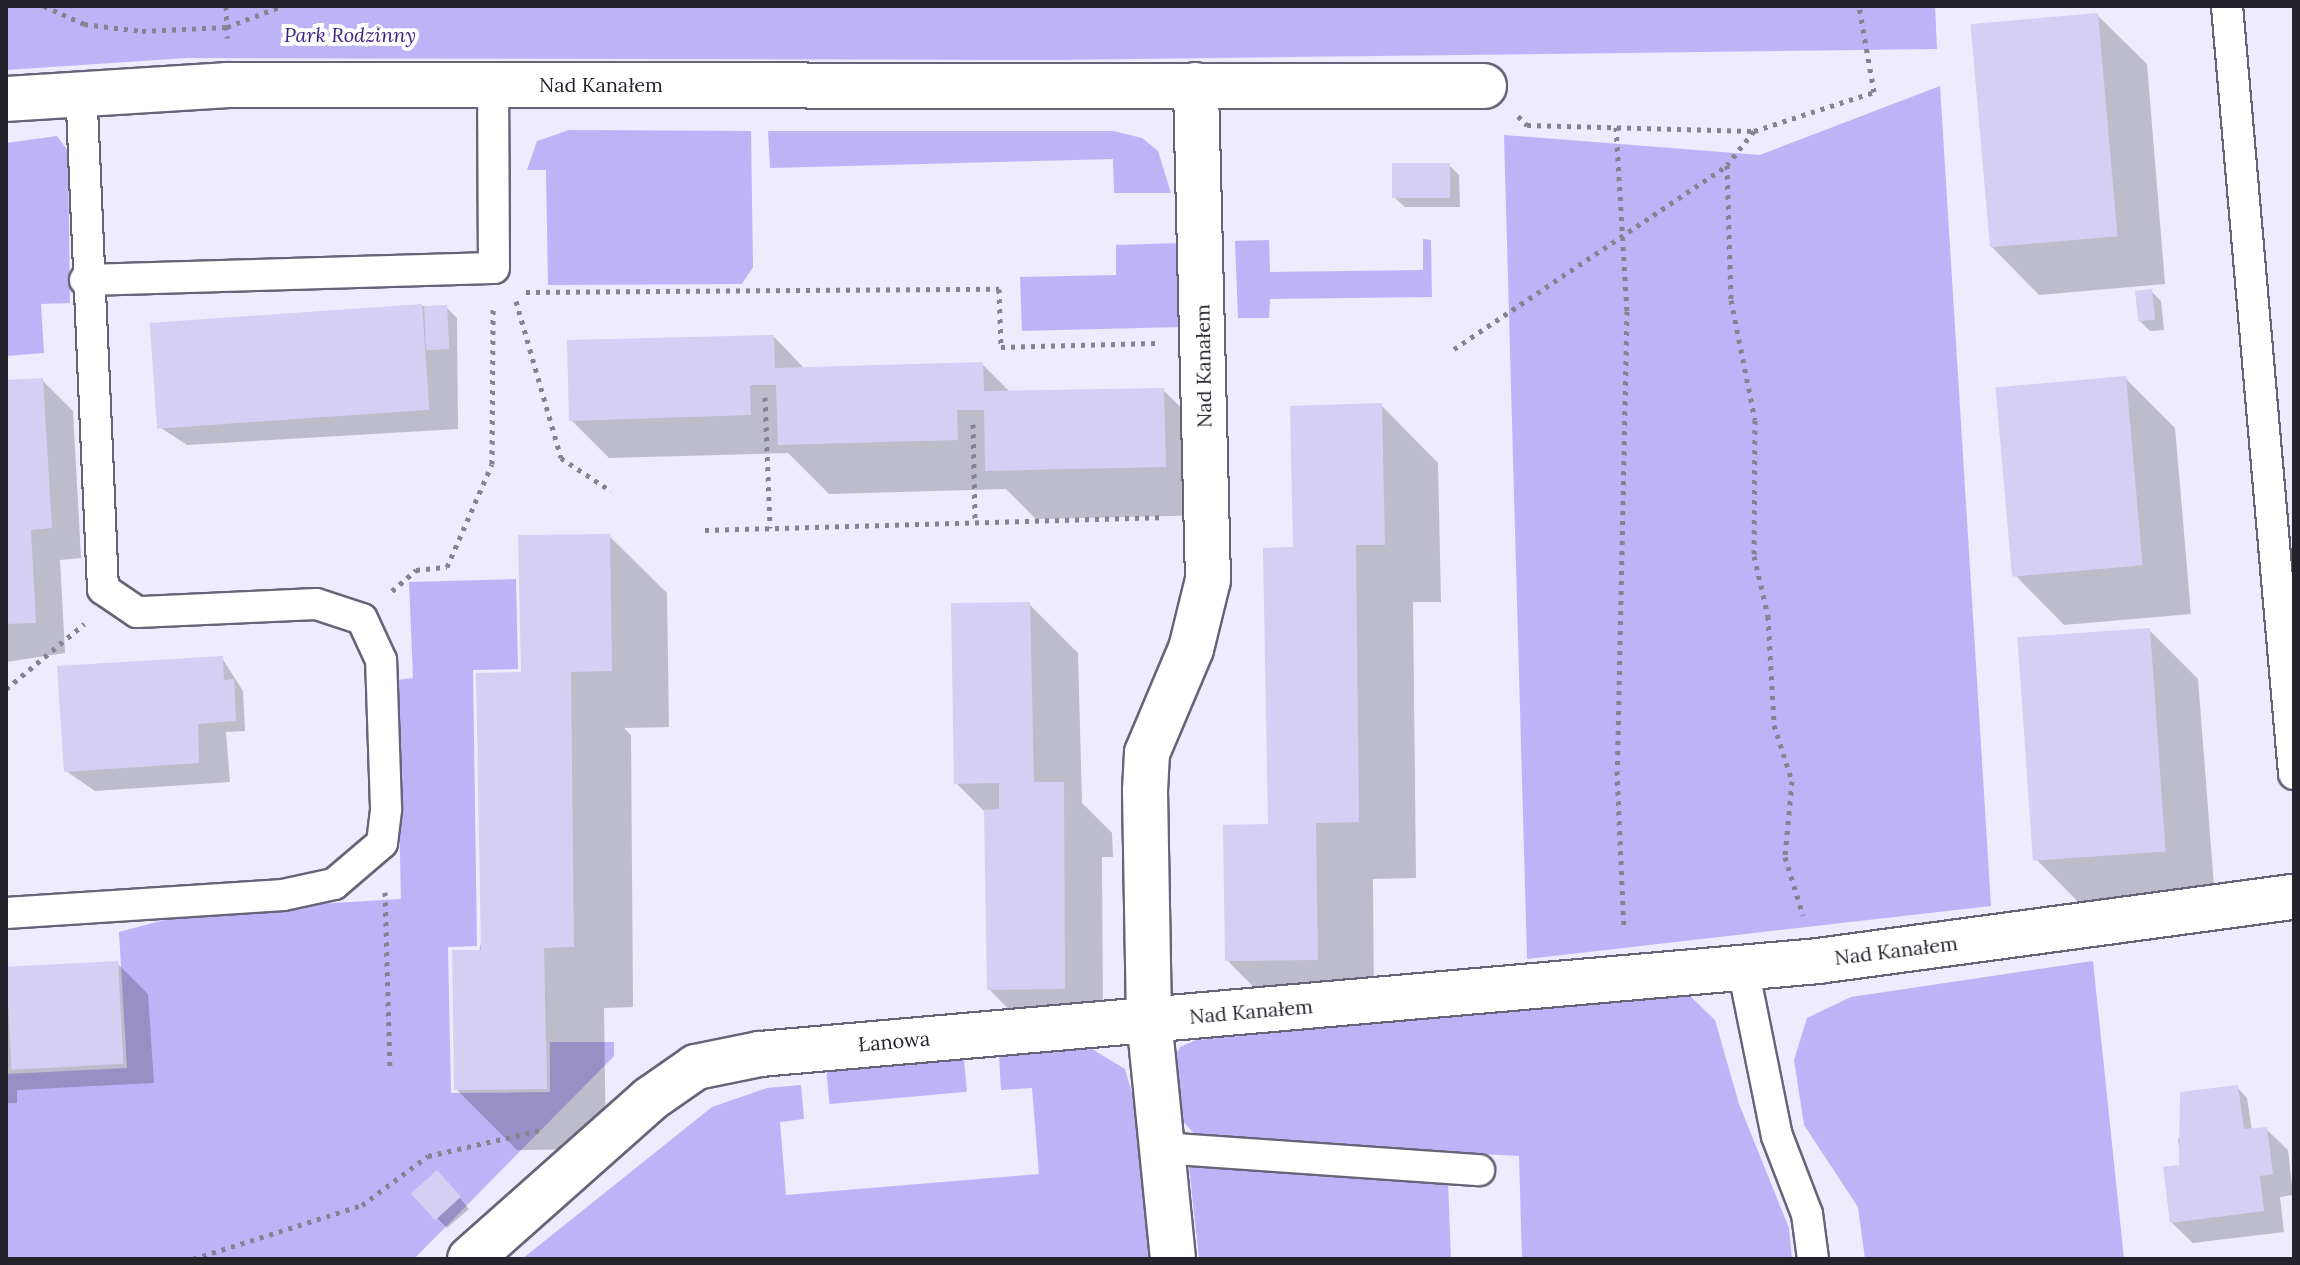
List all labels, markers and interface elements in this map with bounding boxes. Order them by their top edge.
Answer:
park label: Park Rodzinny [284,22,416,46]
street label: Nad Kanałem [539,72,663,96]
street label: Nad Kanałem [1190,304,1216,428]
street label: Nad Kanałem [1833,931,1959,969]
street label: Nad Kanałem [1188,994,1314,1028]
street label: Łanowa [857,1026,931,1056]

